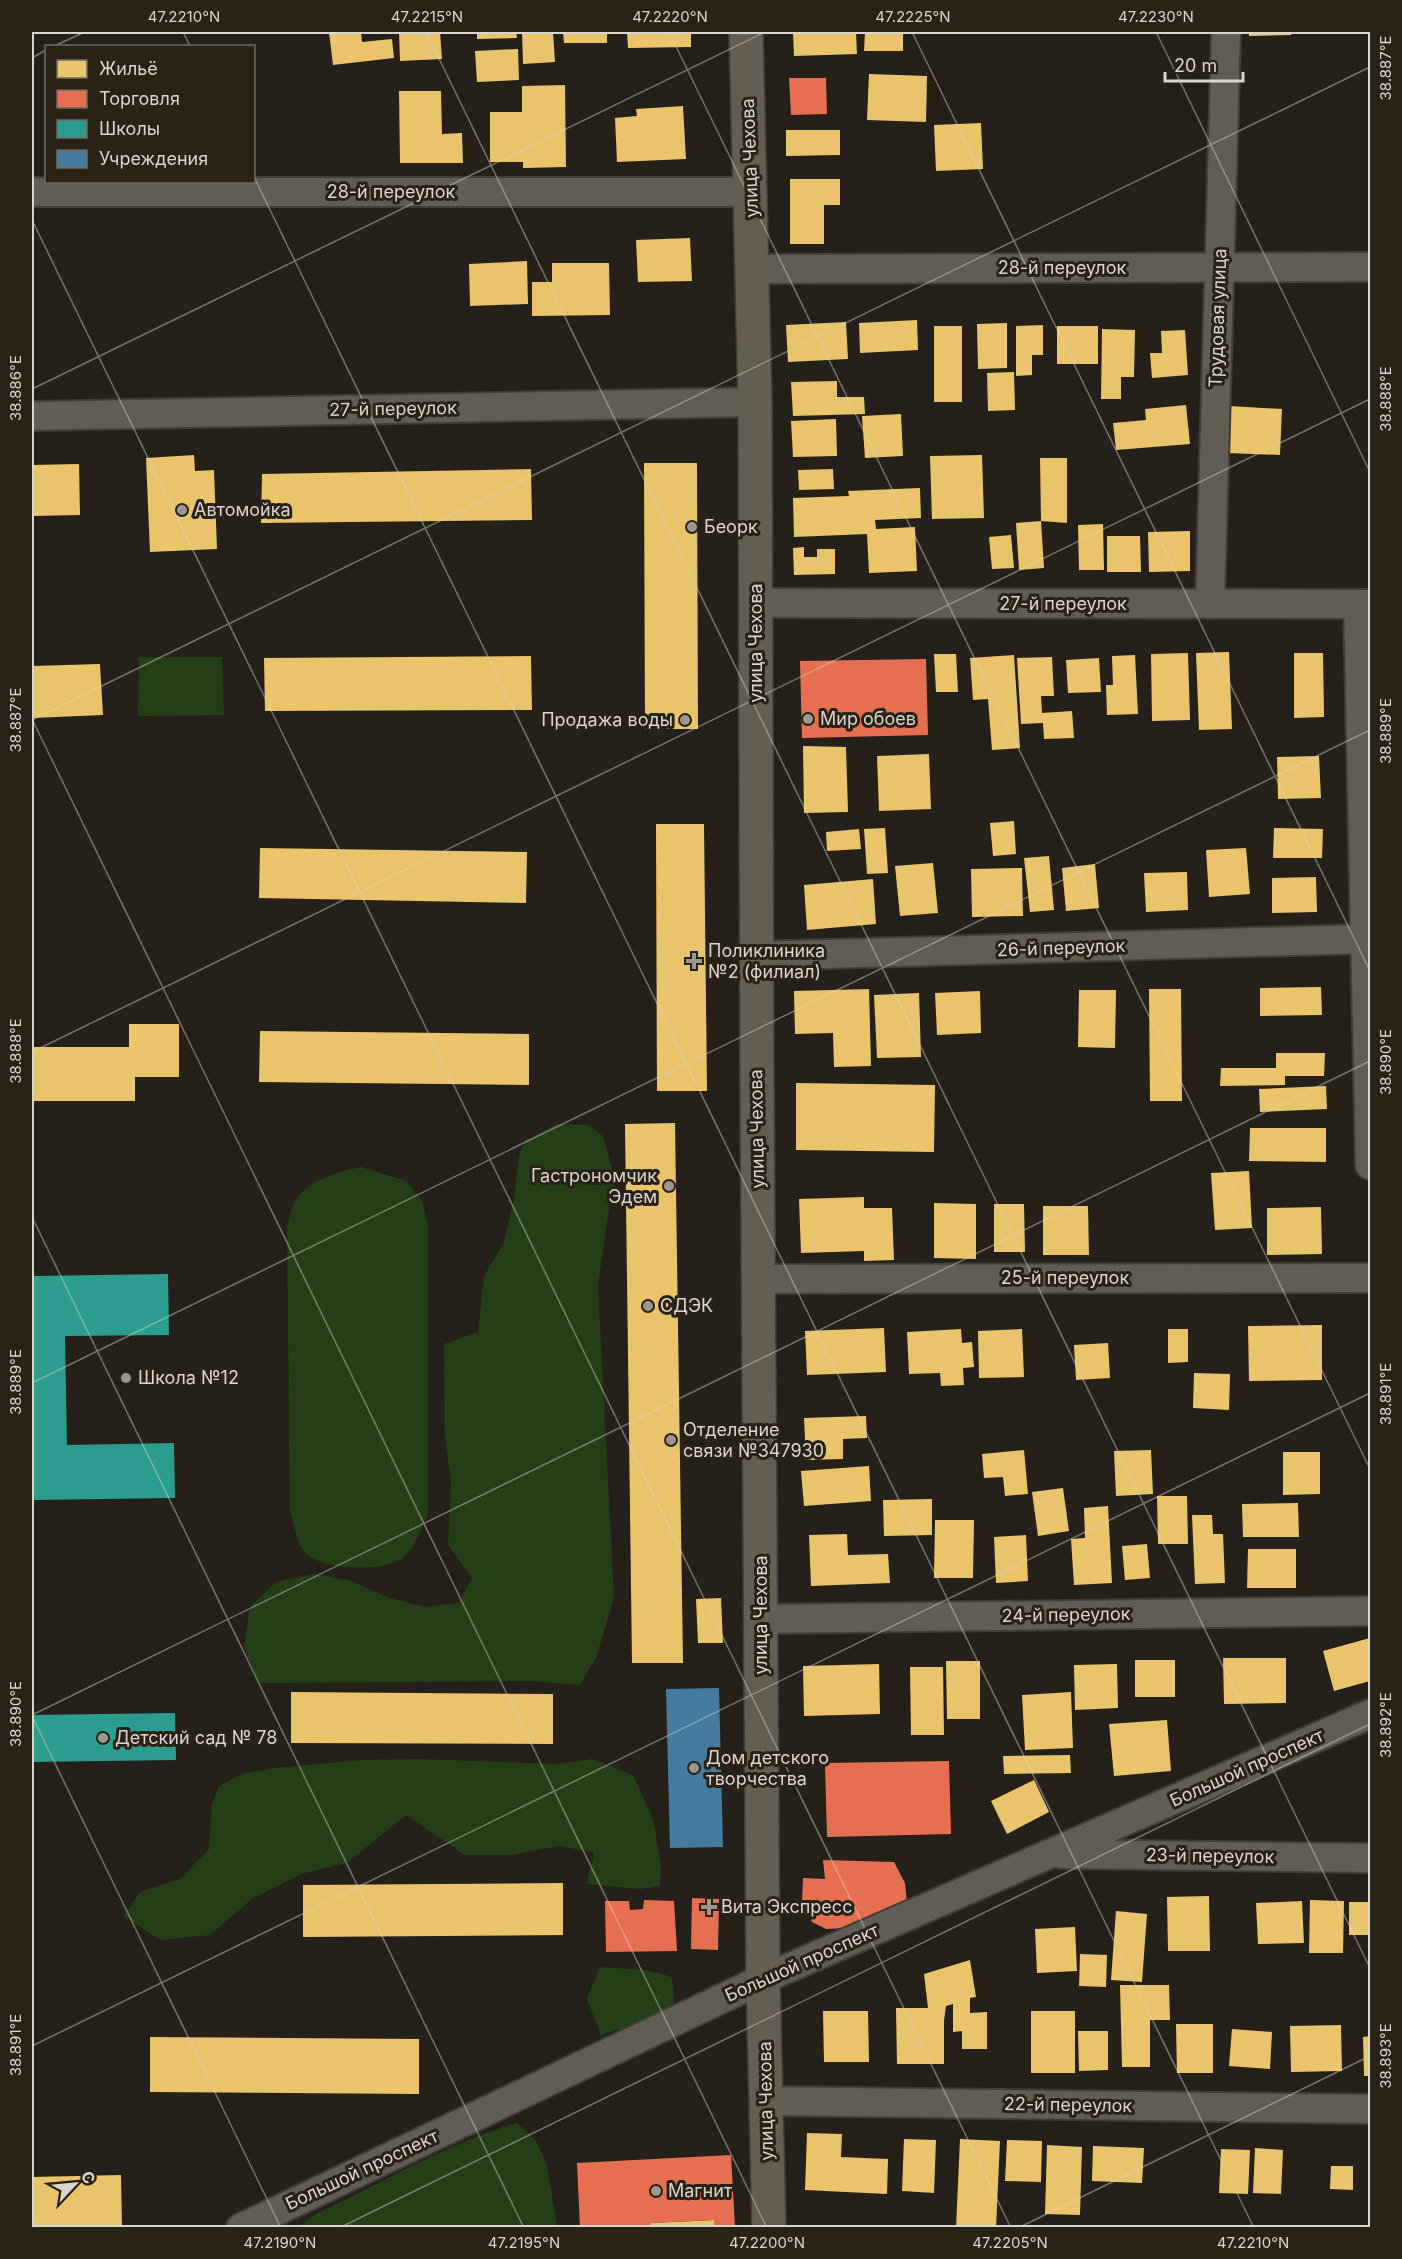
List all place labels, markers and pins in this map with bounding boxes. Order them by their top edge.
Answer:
place label: Автомойка [194,499,291,520]
marker: Автомойка [175,503,189,517]
place label: Беорк [704,516,758,537]
marker: Беорк [685,520,699,534]
place label: Мир обоев [820,708,916,729]
place label: Продажа воды [541,709,673,730]
marker: Мир обоев [801,712,815,726]
marker: Продажа воды [678,713,692,727]
place label: Поликлиника №2 (филиал) [708,940,825,982]
marker: Поликлиника №2 (филиал) [685,952,703,970]
place label: Гастрономчик Эдем [531,1165,657,1207]
marker: Гастрономчик Эдем [662,1179,676,1193]
place label: СДЭК [660,1295,713,1316]
marker: СДЭК [641,1299,655,1313]
place label: Школа №12 [138,1367,239,1388]
marker: Школа №12 [119,1371,133,1385]
place label: Отделение связи №347930 [683,1419,824,1461]
marker: Отделение связи №347930 [664,1433,678,1447]
place label: Детский сад № 78 [115,1727,277,1748]
marker: Детский сад № 78 [96,1731,110,1745]
place label: Дом детского творчества [706,1747,829,1789]
marker: Дом детского творчества [687,1761,701,1775]
place label: Вита Экспресс [721,1896,852,1917]
marker: Вита Экспресс [702,1900,716,1914]
place label: Магнит [668,2180,733,2201]
marker: Магнит [649,2184,663,2198]

